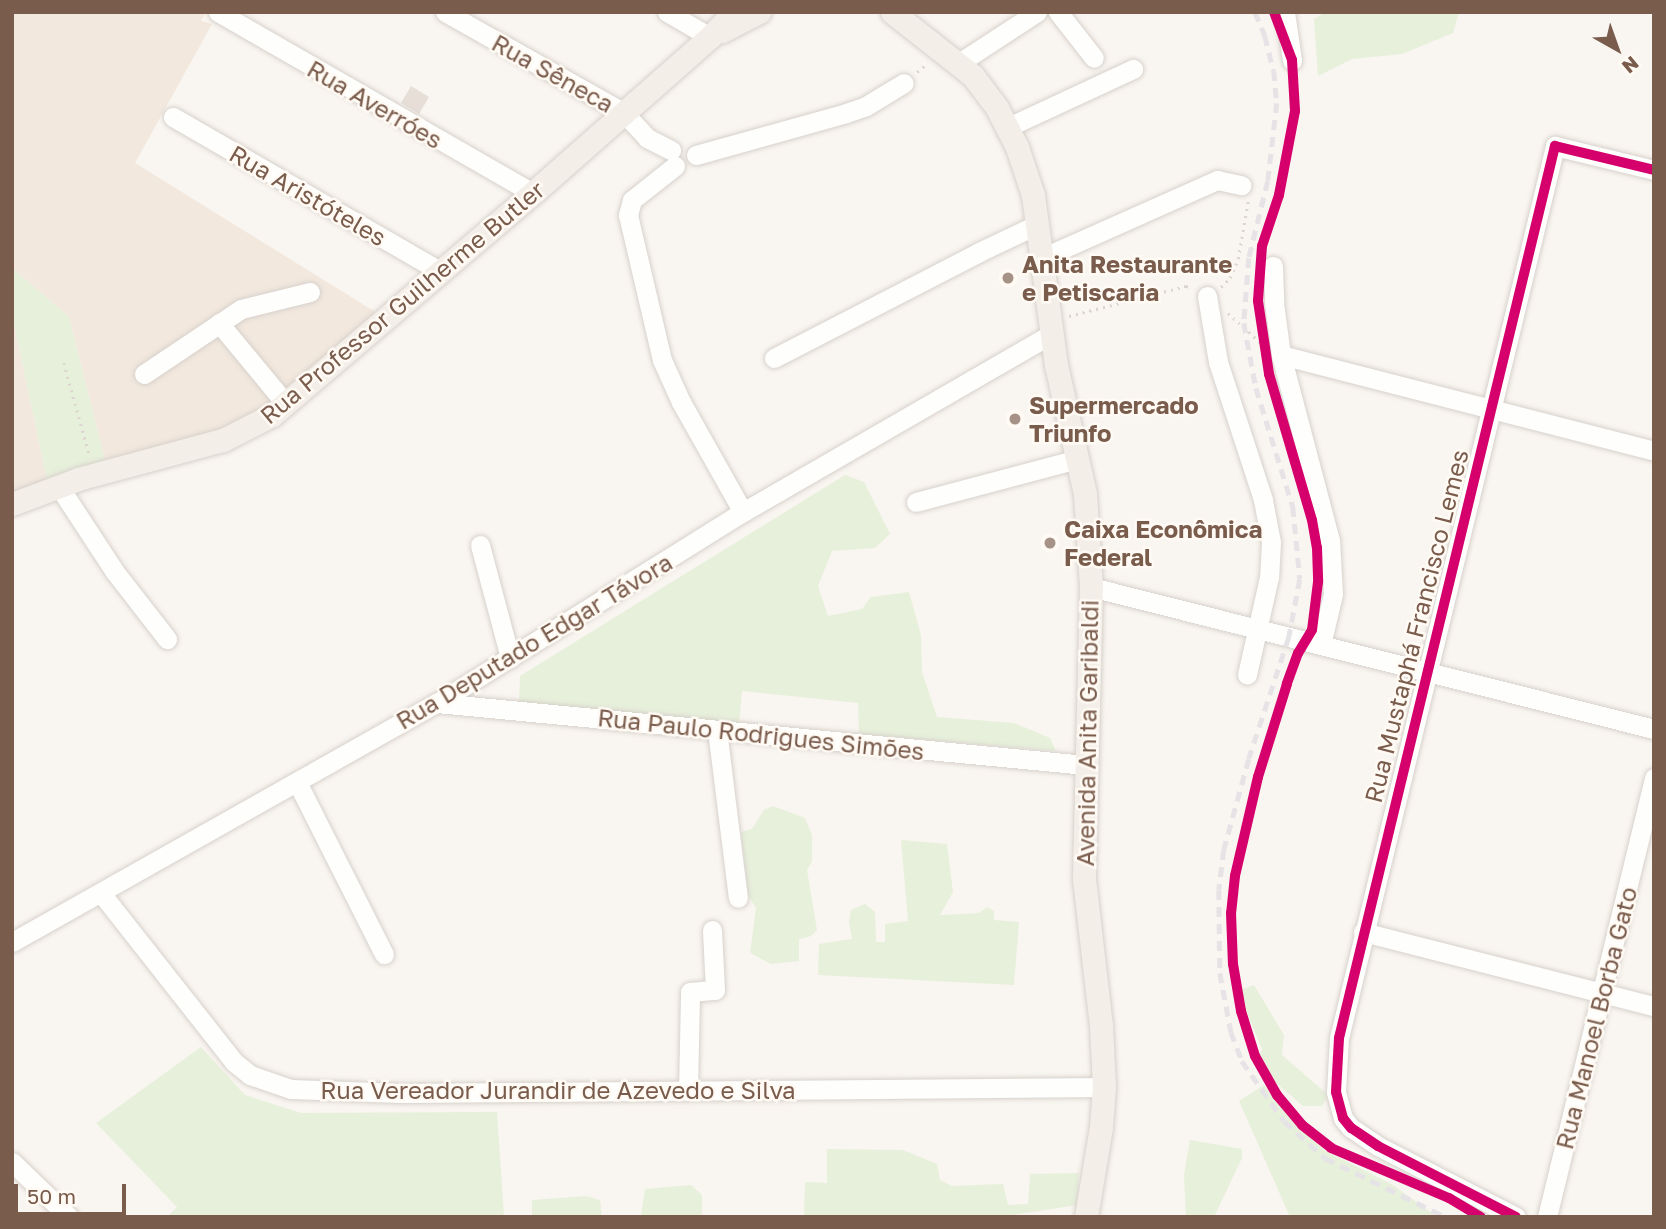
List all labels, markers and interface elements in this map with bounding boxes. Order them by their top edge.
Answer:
north arrow [1582,14,1652,84]
street label: Rua Sêneca [487,28,619,118]
text: N [1618,52,1644,79]
street label: Rua Averróes [302,54,448,154]
street label: Rua Aristóteles [225,139,391,251]
street label: Rua Professor Guilherme Butler [254,175,550,429]
place label: Anita Restaurante e Petiscaria [1022,250,1232,306]
marker: Anita Restaurante e Petiscaria [1000,270,1016,286]
place label: Supermercado Triunfo [1029,391,1199,447]
marker: Supermercado Triunfo [1007,411,1023,427]
street label: Rua Mustaphá Francisco Lemes [1358,447,1474,805]
place label: Caixa Econômica Federal [1064,515,1262,571]
marker: Caixa Econômica Federal [1042,535,1058,551]
street label: Rua Deputado Edgar Távora [391,547,677,735]
street label: Avenida Anita Garibaldi [1070,599,1104,867]
street label: Rua Paulo Rodrigues Simões [596,703,926,765]
street label: Rua Manoel Borba Gato [1549,884,1643,1152]
street label: Rua Vereador Jurandir de Azevedo e Silva [320,1076,796,1104]
scale bar [18,1170,130,1214]
text: 50 m [27,1183,76,1209]

